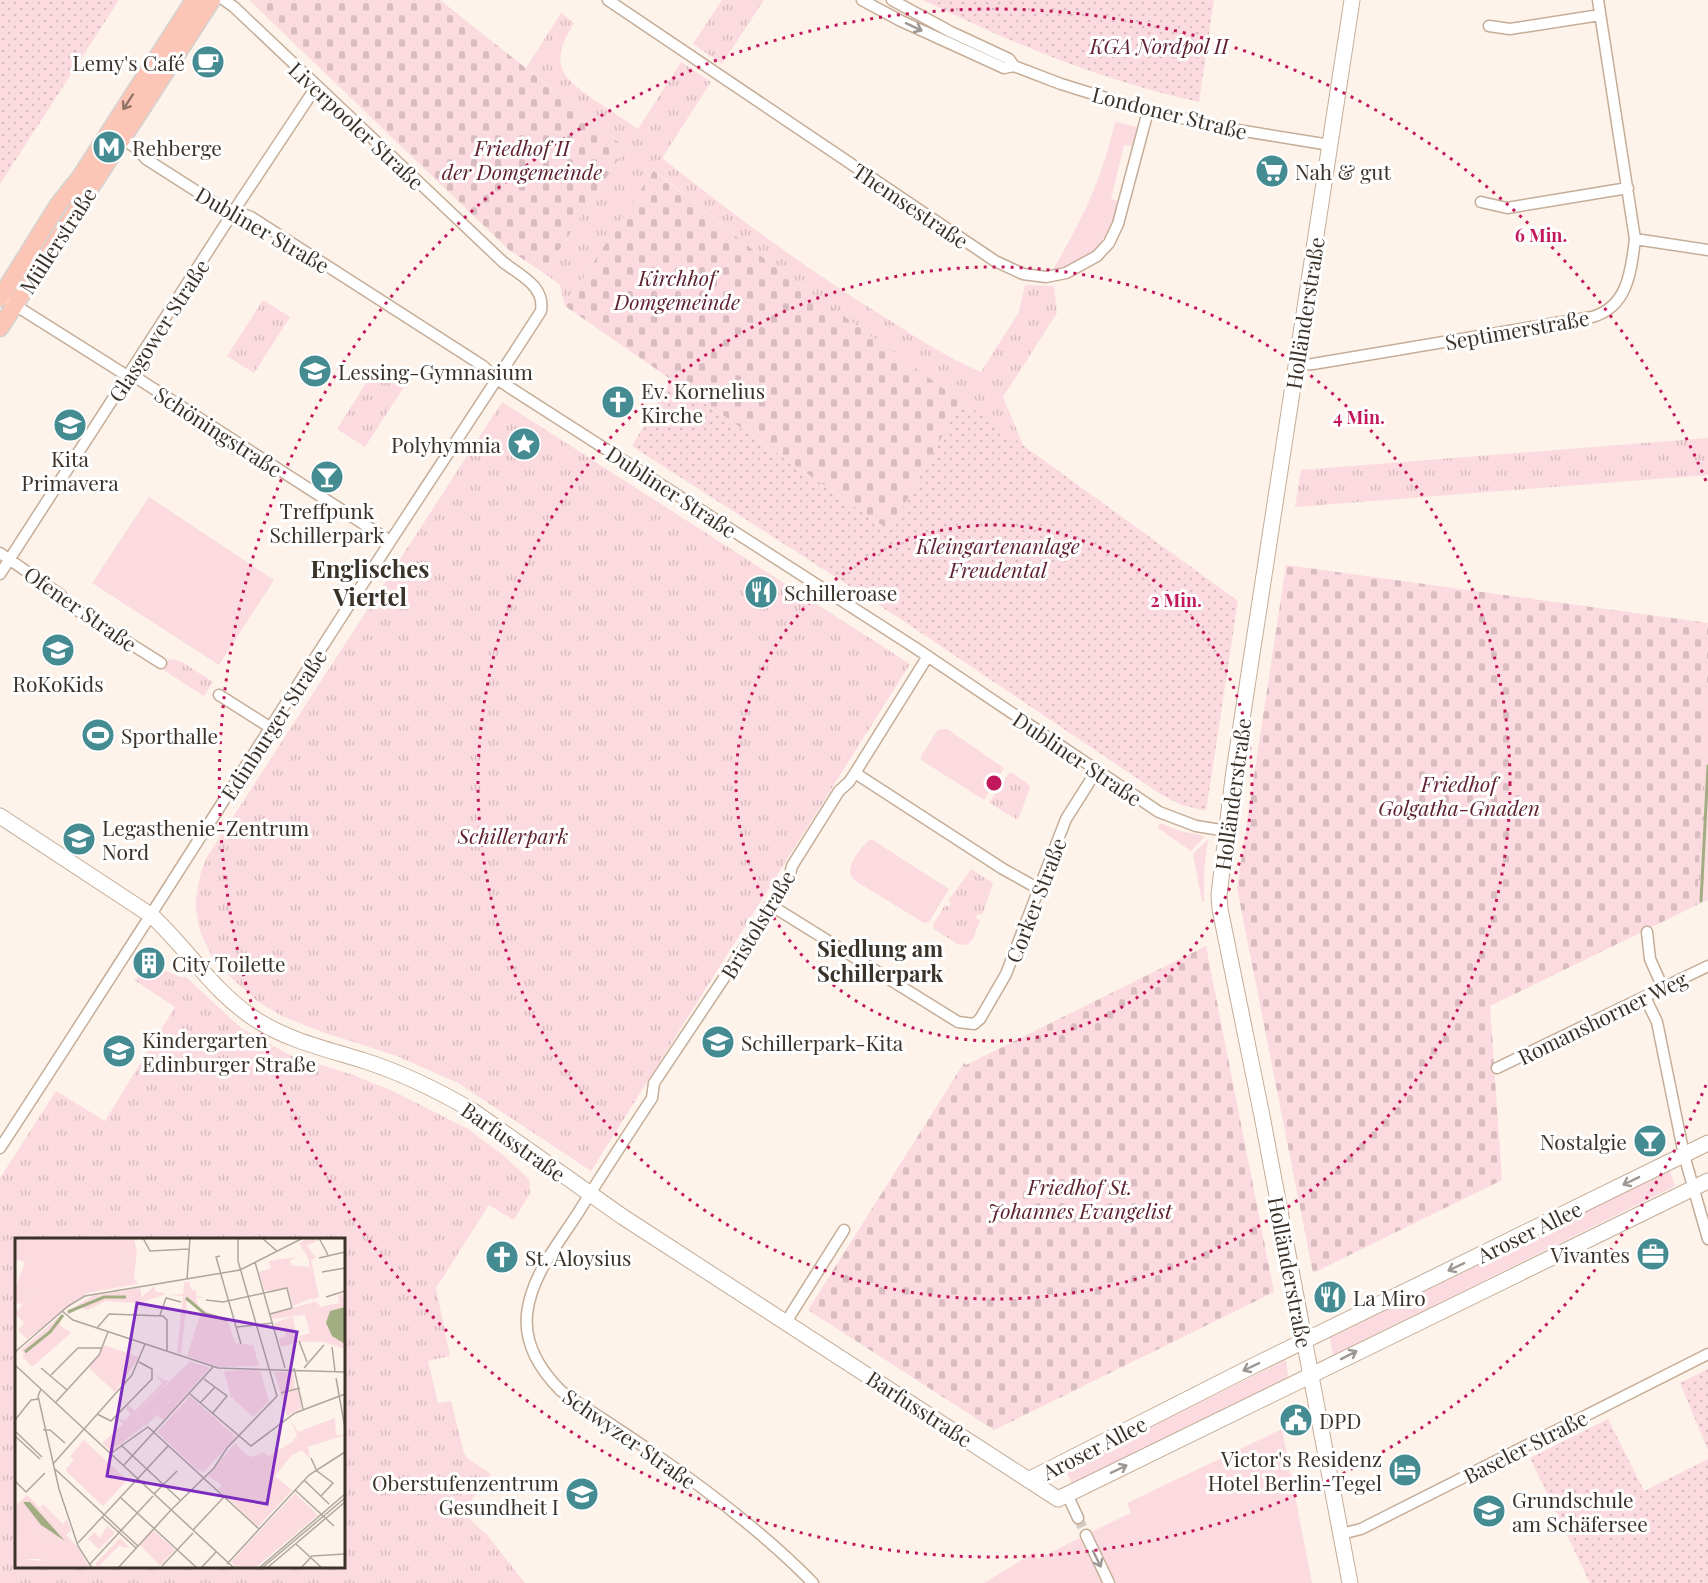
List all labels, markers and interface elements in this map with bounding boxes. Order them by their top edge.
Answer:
one-way arrow [905,21,923,33]
park label: KGA Nordpol II [1089,31,1230,59]
cafe icon: Lemy's Café [190,44,226,80]
place label: Lemy's Café [72,48,185,76]
street label: Liverpooler Straße [283,55,431,195]
street label: Londoner Straße [1090,79,1250,145]
one-way arrow [122,93,134,110]
metro station icon: Rehberge [91,129,127,165]
place label: Rehberge [132,133,222,161]
park label: Friedhof II der Domgemeinde [442,133,602,185]
supermarket icon: Nah & gut [1254,153,1290,189]
street label: Themsestraße [848,156,974,254]
place label: Nah & gut [1295,157,1392,185]
street label: Dubliner Straße [191,179,335,279]
street label: Müllerstraße [12,181,102,299]
text: 6 Min. [1515,223,1567,247]
street label: Holländerstraße [1278,235,1330,391]
street label: Glasgower Straße [101,253,215,407]
park label: Kirchhof Domgemeinde [613,263,740,315]
street label: Septimerstraße [1443,303,1591,355]
school or university icon: Lessing-Gymnasium [297,353,333,389]
place label: Lessing-Gymnasium [338,357,533,385]
place label: Ev. Kornelius Kirche [641,376,765,428]
street label: Schöningstraße [150,379,288,483]
church icon: Ev. Kornelius Kirche [600,384,636,420]
text: 4 Min. [1333,405,1385,429]
school or university icon: Kita Primavera [52,407,88,443]
place icon: Polyhymnia [506,426,542,462]
place label: Polyhymnia [391,430,502,458]
street label: Dubliner Straße [602,438,742,544]
place label: Kita Primavera [21,444,119,496]
bar icon: Treffpunk Schillerpark [309,459,345,495]
place label: Treffpunk Schillerpark [270,496,385,548]
park label: Kleingartenanlage Freudental [915,531,1080,583]
district label: Englisches Viertel [311,552,429,612]
street label: Ofener Straße [19,559,143,657]
restaurant icon: Schilleroase [743,574,779,610]
place label: Schilleroase [784,578,897,606]
text: 2 Min. [1150,588,1202,612]
school or university icon: RoKoKids [40,632,76,668]
street label: Edinburger Straße [214,643,332,805]
place label: RoKoKids [12,669,104,697]
street label: Dubliner Straße [1008,704,1148,812]
street label: Holländerstraße [1207,716,1257,872]
sports icon: Sporthalle [80,717,116,753]
place label: Sporthalle [121,721,218,749]
park label: Friedhof Golgatha-Gnaden [1378,769,1540,821]
centre of rings [984,773,1004,793]
place label: Legasthenie-Zentrum Nord [102,813,309,865]
school or university icon: Legasthenie-Zentrum Nord [61,821,97,857]
park label: Schillerpark [457,821,568,849]
street label: Corker Straße [998,833,1072,967]
street label: Bristolstraße [714,864,800,984]
district label: Siedlung am Schillerpark [817,933,943,988]
building icon: City Toilette [131,945,167,981]
place label: City Toilette [172,949,286,977]
street label: Romanshorner Weg [1513,964,1691,1070]
school or university icon: Schillerpark-Kita [700,1024,736,1060]
place label: Kindergarten Edinburger Straße [142,1025,316,1077]
place label: Schillerpark-Kita [741,1028,904,1056]
school or university icon: Kindergarten Edinburger Straße [101,1033,137,1069]
street label: Barfusstraße [456,1095,572,1187]
bar icon: Nostalgie [1632,1123,1668,1159]
place label: Nostalgie [1540,1127,1627,1155]
park label: Friedhof St. Johannes Evangelist [988,1172,1173,1224]
one-way arrow [1623,1176,1641,1187]
street label: Holländerstraße [1263,1194,1319,1350]
street label: Aroser Allee [1471,1194,1586,1269]
office icon: Vivantes [1635,1236,1671,1272]
inset map [15,1238,345,1568]
church icon: St. Aloysius [484,1239,520,1275]
place label: Vivantes [1550,1240,1630,1268]
place label: St. Aloysius [525,1243,632,1271]
one-way arrow [1447,1261,1465,1273]
restaurant icon: La Miro [1312,1279,1348,1315]
place label: La Miro [1353,1283,1426,1311]
one-way arrow [1340,1349,1358,1360]
one-way arrow [1242,1362,1260,1374]
street label: Barfusstraße [862,1363,978,1453]
street label: Schwyzer Straße [558,1382,702,1494]
public building icon: DPD [1278,1402,1314,1438]
street label: Baseler Straße [1458,1403,1592,1489]
place label: DPD [1319,1406,1361,1434]
street label: Aroser Allee [1036,1409,1151,1486]
place label: Victor's Residenz Hotel Berlin-Tegel [1208,1444,1382,1496]
hotel icon: Victor's Residenz Hotel Berlin-Tegel [1387,1452,1423,1488]
one-way arrow [1110,1462,1128,1474]
place label: Oberstufenzentrum Gesundheit I [372,1468,559,1520]
school or university icon: Oberstufenzentrum Gesundheit I [564,1476,600,1512]
place label: Grundschule am Schäfersee [1512,1485,1648,1537]
school or university icon: Grundschule am Schäfersee [1471,1493,1507,1529]
one-way arrow [1092,1550,1104,1568]

